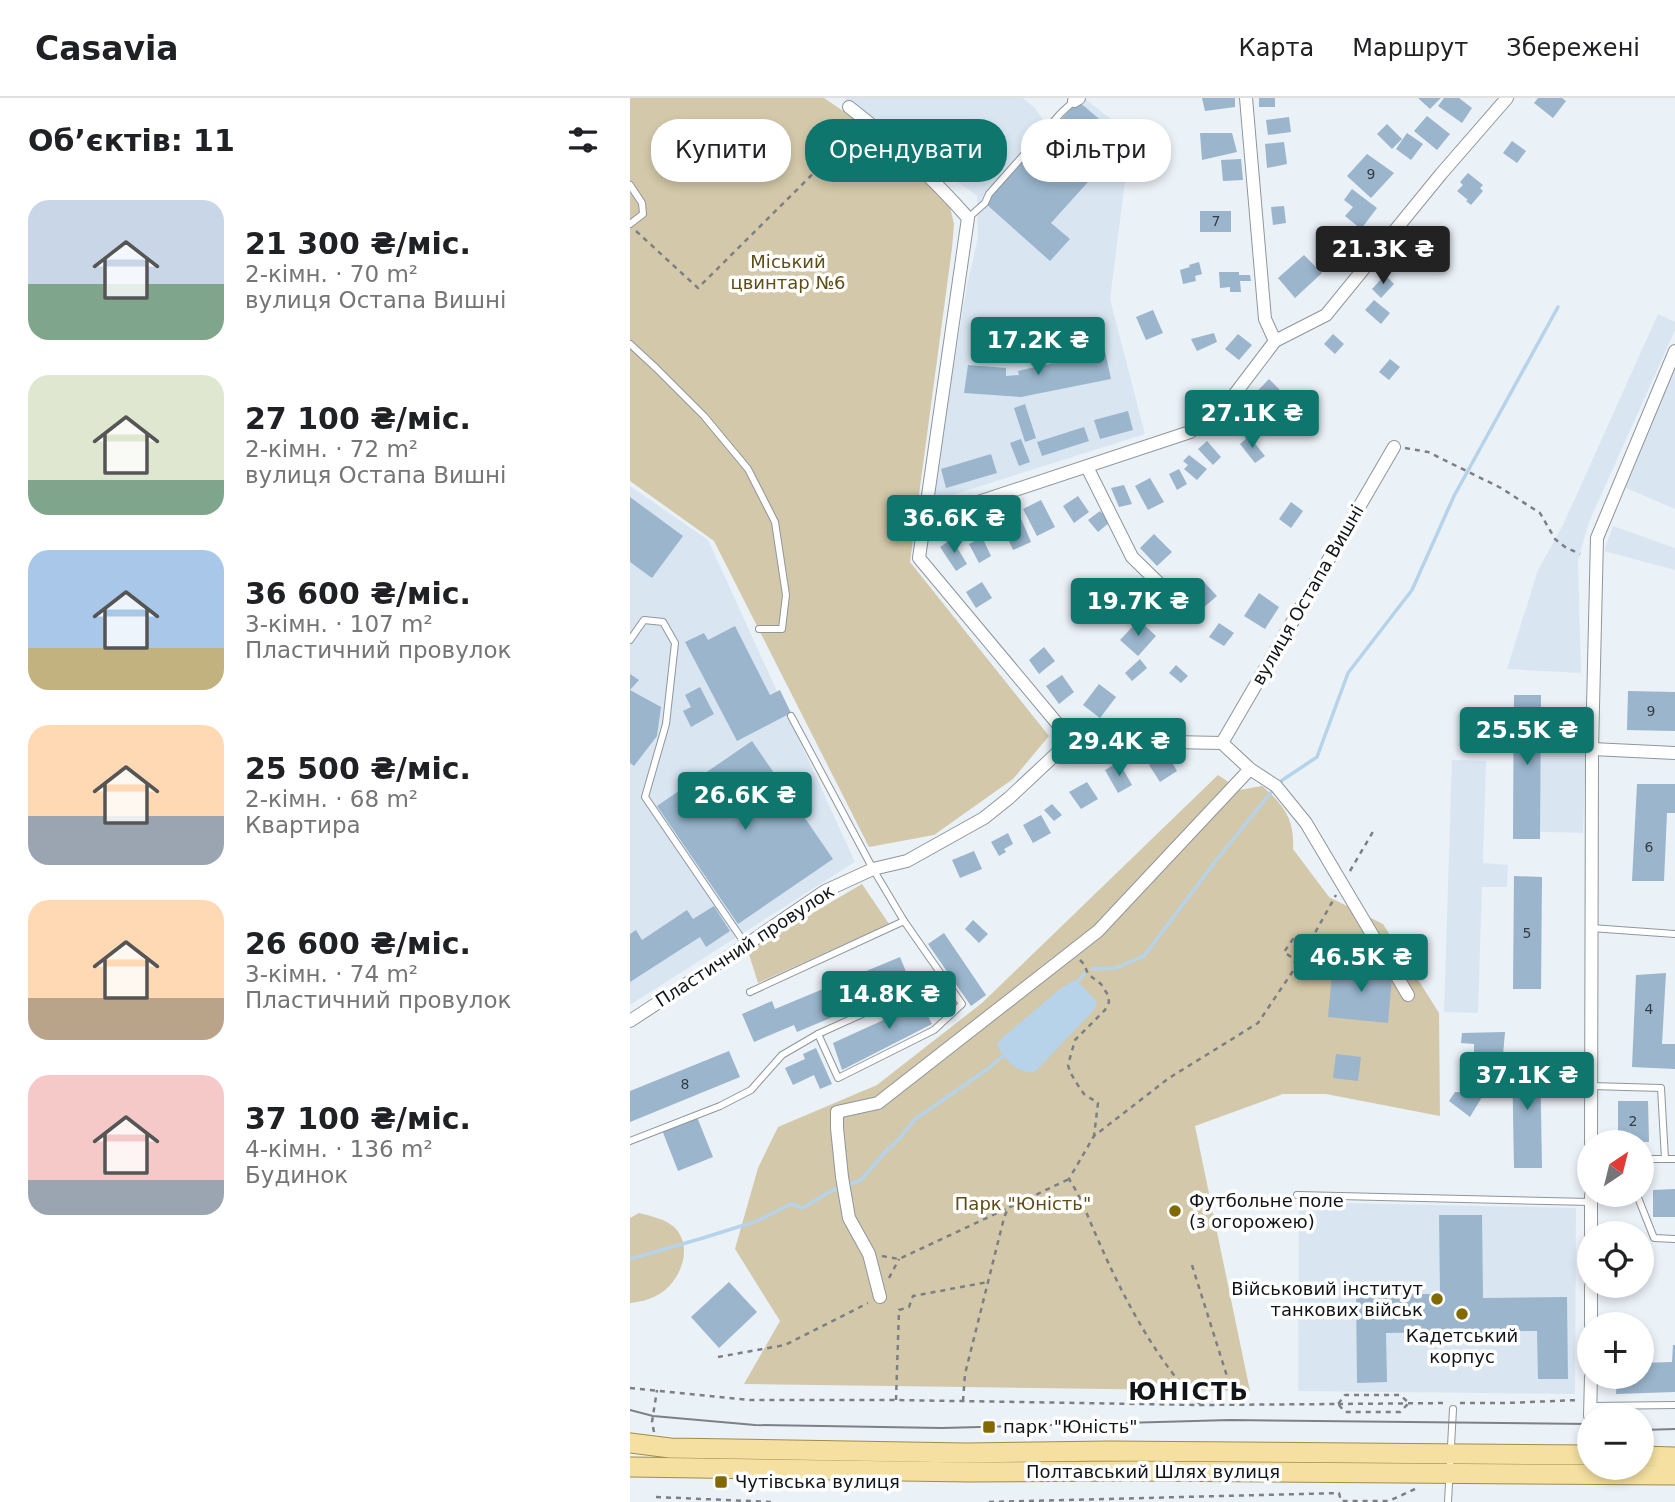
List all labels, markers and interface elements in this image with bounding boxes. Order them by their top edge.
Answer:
text: Casavia [35,29,179,68]
text: Карта [1239,34,1314,62]
text: Маршрут [1352,34,1468,62]
text: Збережені [1506,34,1640,62]
chip: Купити [651,119,791,182]
chip: Орендувати [805,119,1007,182]
chip: Фільтри [1021,119,1171,182]
icon: filters [564,121,602,159]
text: Об’єктів: 11 [28,123,235,158]
house number: 9 [1367,166,1375,182]
house number: 7 [1212,213,1220,229]
text: 21 300 ₴/міс. [245,226,471,261]
pin: 21.3K ₴ [1318,226,1448,286]
icon: home [84,228,168,312]
text: 21.3K ₴ [1332,236,1434,262]
park label: Міський цвинтар №6 [730,251,846,293]
text: 2-кімн. · 70 m² [245,261,418,287]
text: вулиця Остапа Вишні [245,287,507,313]
pin: 17.2K ₴ [973,317,1103,377]
text: 17.2K ₴ [987,327,1089,353]
pin: 27.1K ₴ [1187,390,1317,450]
text: 27.1K ₴ [1201,400,1303,426]
text: 27 100 ₴/міс. [245,401,471,436]
icon: home [84,403,168,487]
text: 2-кімн. · 72 m² [245,436,418,462]
text: вулиця Остапа Вишні [245,462,507,488]
pin: 36.6K ₴ [889,496,1019,555]
street label: вулиця Остапа Вишні [1247,501,1368,689]
text: 36.6K ₴ [903,505,1005,531]
text: 36 600 ₴/міс. [245,576,471,611]
icon: home [84,578,168,662]
pin: 19.7K ₴ [1073,578,1203,638]
text: 19.7K ₴ [1087,588,1189,614]
text: 3-кімн. · 107 m² [245,611,433,637]
text: Пластичний провулок [245,637,511,663]
house number: 9 [1647,703,1655,719]
pin: 25.5K ₴ [1462,708,1592,767]
text: 25.5K ₴ [1476,717,1578,743]
pin: 29.4K ₴ [1054,718,1184,778]
text: 29.4K ₴ [1068,728,1170,754]
text: 25 500 ₴/міс. [245,751,471,786]
icon: home [84,753,168,837]
pin: 26.6K ₴ [680,772,810,832]
text: 26.6K ₴ [694,782,796,808]
text: 2-кімн. · 68 m² [245,786,418,812]
text: Квартира [245,812,361,838]
house number: 6 [1645,839,1654,855]
street label: Пластичний провулок [652,880,838,1011]
house number: 5 [1523,925,1531,941]
text: 26 600 ₴/міс. [245,926,471,961]
icon: home [84,928,168,1012]
pin: 46.5K ₴ [1296,934,1426,994]
text: 46.5K ₴ [1310,944,1412,970]
text: 3-кімн. · 74 m² [245,961,418,987]
pin: 14.8K ₴ [824,972,954,1031]
text: 14.8K ₴ [838,981,940,1007]
text: Пластичний провулок [245,987,511,1013]
house number: 4 [1645,1001,1654,1017]
pin: 37.1K ₴ [1462,1052,1592,1112]
text: 37.1K ₴ [1476,1062,1578,1088]
house number: 8 [681,1076,689,1092]
text: 37 100 ₴/міс. [245,1101,471,1136]
icon: home [84,1103,168,1187]
house number: 2 [1629,1113,1637,1129]
north arrow [1577,1130,1654,1208]
map controls [1577,1130,1654,1480]
text: 4-кімн. · 136 m² [245,1136,433,1162]
text: Будинок [245,1162,348,1188]
place label: Футбольне поле (з огорожею) [1189,1190,1344,1232]
park label: Парк "Юність" [955,1193,1091,1214]
marker: Футбольне поле (з огорожею) [1167,1203,1183,1219]
button: locate [1577,1221,1654,1298]
place label: Військовий інститут танкових військ [1231,1278,1423,1320]
marker: Військовий інститут танкових військ [1429,1291,1445,1307]
marker: Кадетський корпус [1454,1306,1470,1322]
button: + [1577,1312,1654,1389]
place label: Кадетський корпус [1406,1325,1518,1367]
district label: ЮНІСТЬ [1128,1378,1250,1406]
button: − [1577,1403,1654,1480]
place label: парк "Юність" [1003,1416,1138,1437]
marker: парк "Юність" [981,1419,997,1435]
street label: Полтавський Шлях вулиця [1026,1461,1280,1482]
place label: Чутівська вулиця [735,1471,900,1492]
marker: Чутівська вулиця [713,1474,729,1490]

